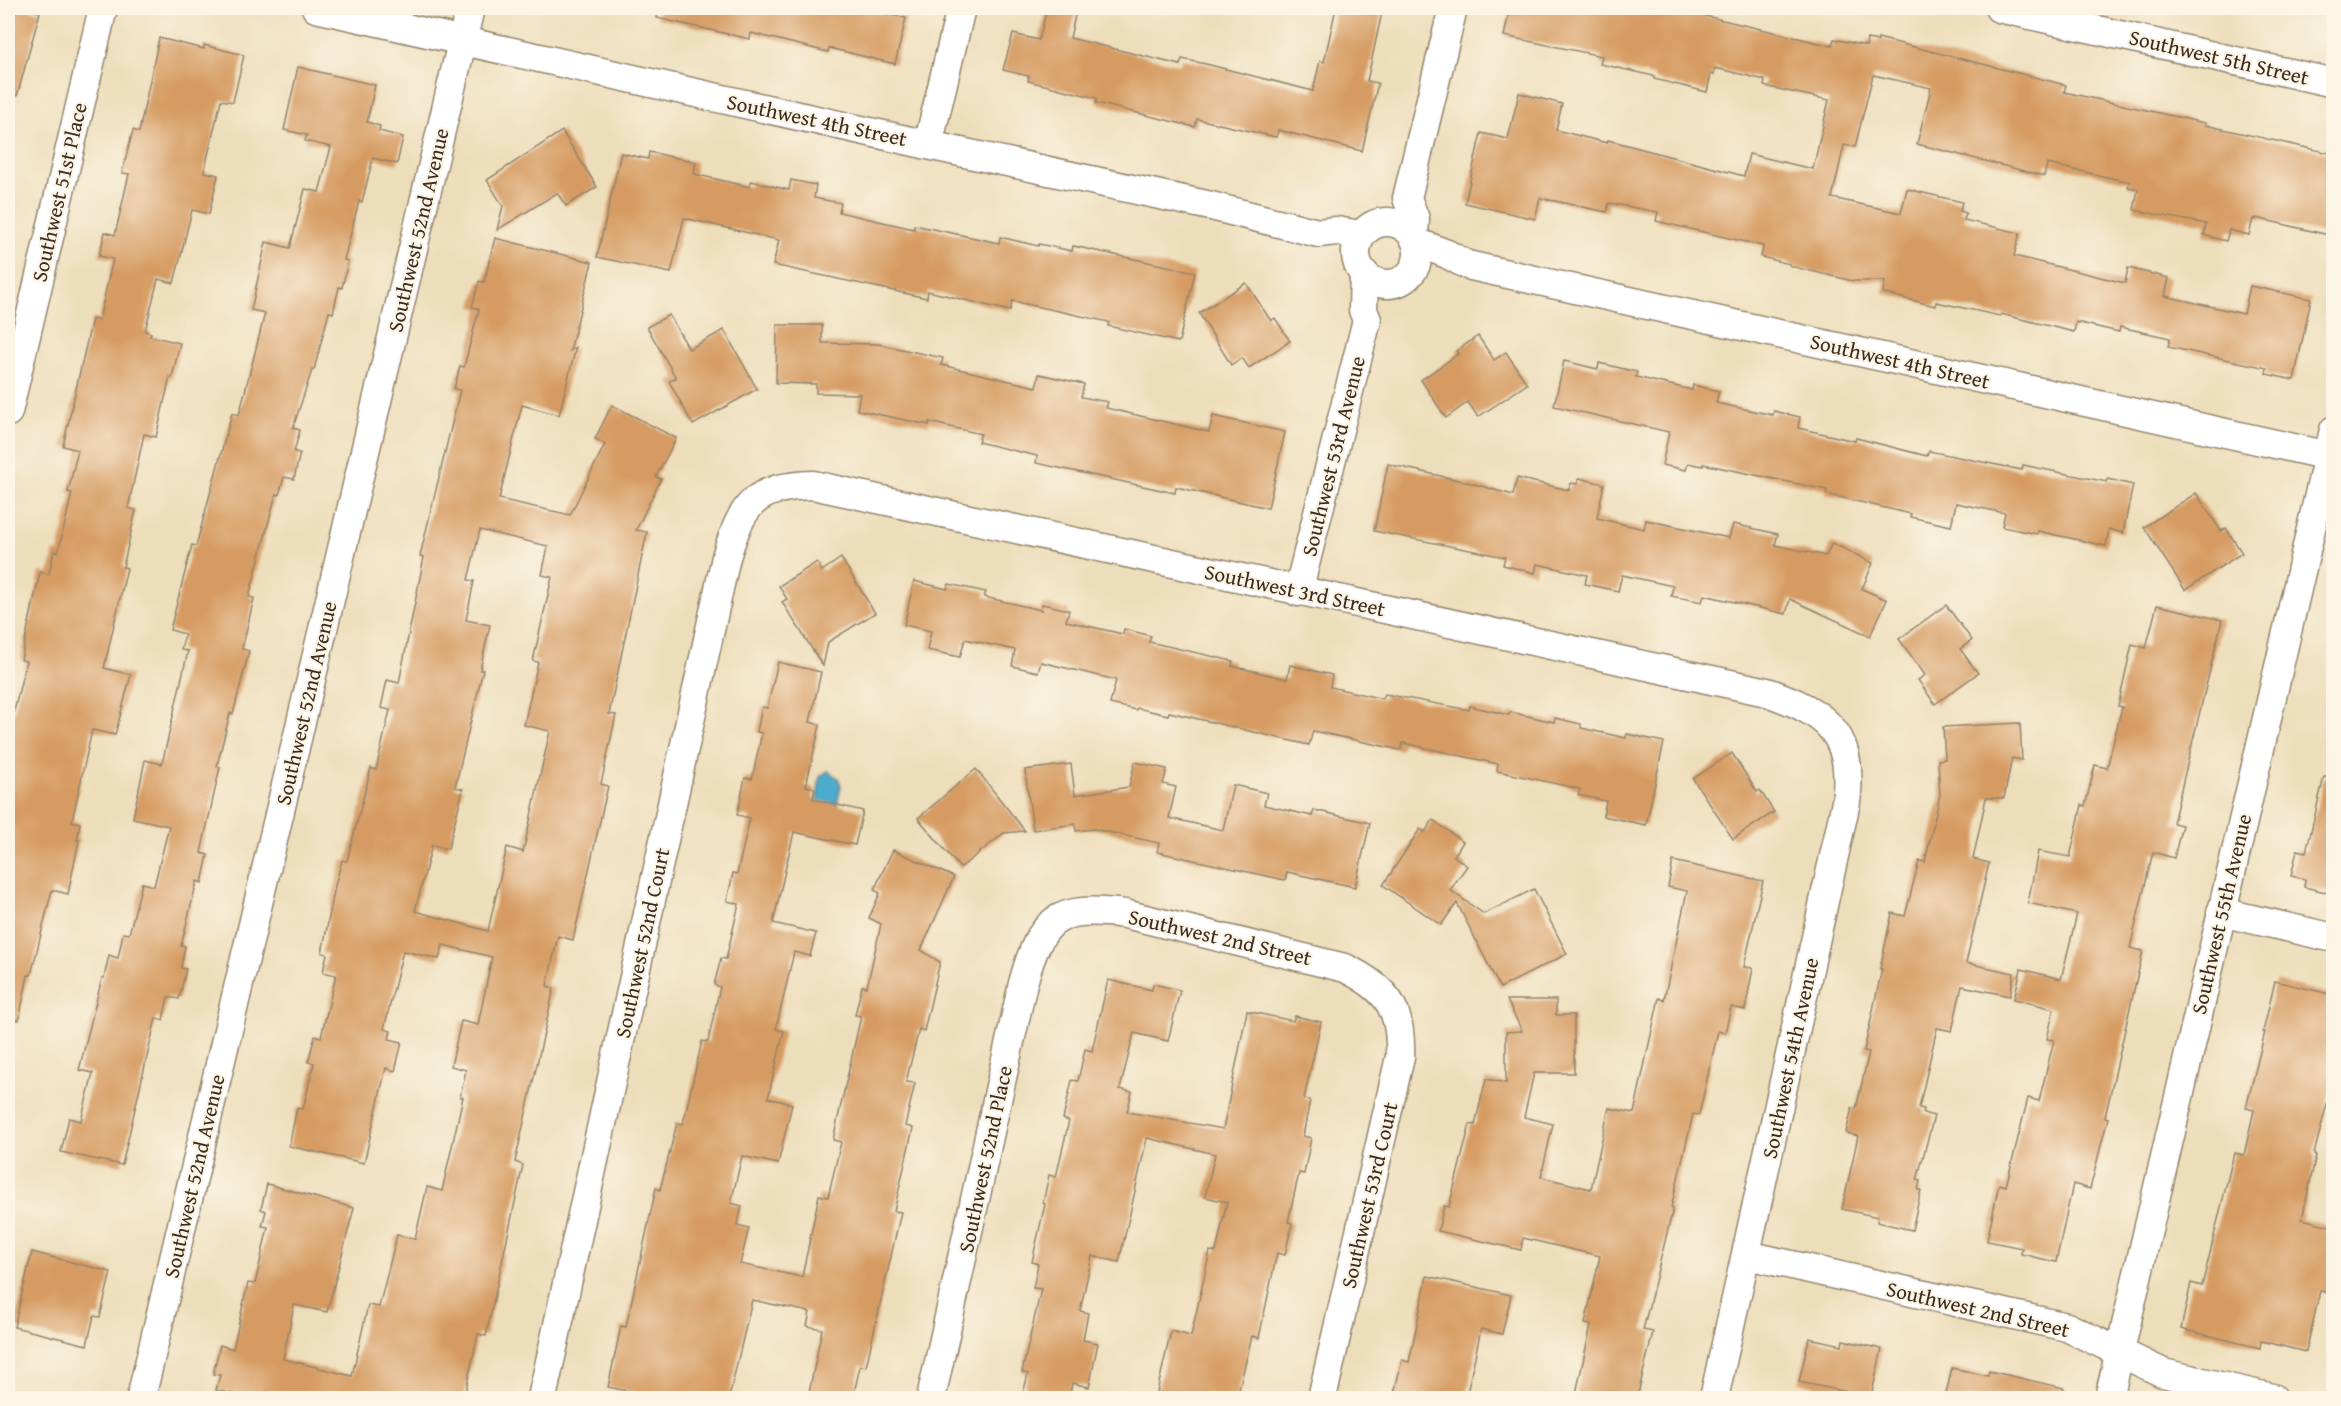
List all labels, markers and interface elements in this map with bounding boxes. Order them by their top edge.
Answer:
street label: Southwest 5th Street [2126,21,2312,93]
street label: Southwest 4th Street [724,86,910,154]
street label: Southwest 51st Place [23,99,95,285]
street label: Southwest 52nd Avenue [379,125,457,335]
street label: Southwest 4th Street [1807,325,1993,397]
street label: Southwest 53rd Avenue [1293,353,1373,559]
street label: Southwest 3rd Street [1202,556,1389,624]
street label: Southwest 52nd Avenue [267,598,345,808]
street label: Southwest 55th Avenue [2183,811,2259,1017]
street label: Southwest 52nd Court [607,844,677,1041]
street label: Southwest 2nd Street [1125,901,1315,973]
street label: Southwest 54th Avenue [1754,954,1826,1161]
street label: Southwest 52nd Place [950,1063,1020,1255]
street label: Southwest 52nd Avenue [155,1071,233,1281]
street label: Southwest 53rd Court [1332,1098,1406,1291]
street label: Southwest 2nd Street [1883,1273,2073,1345]

